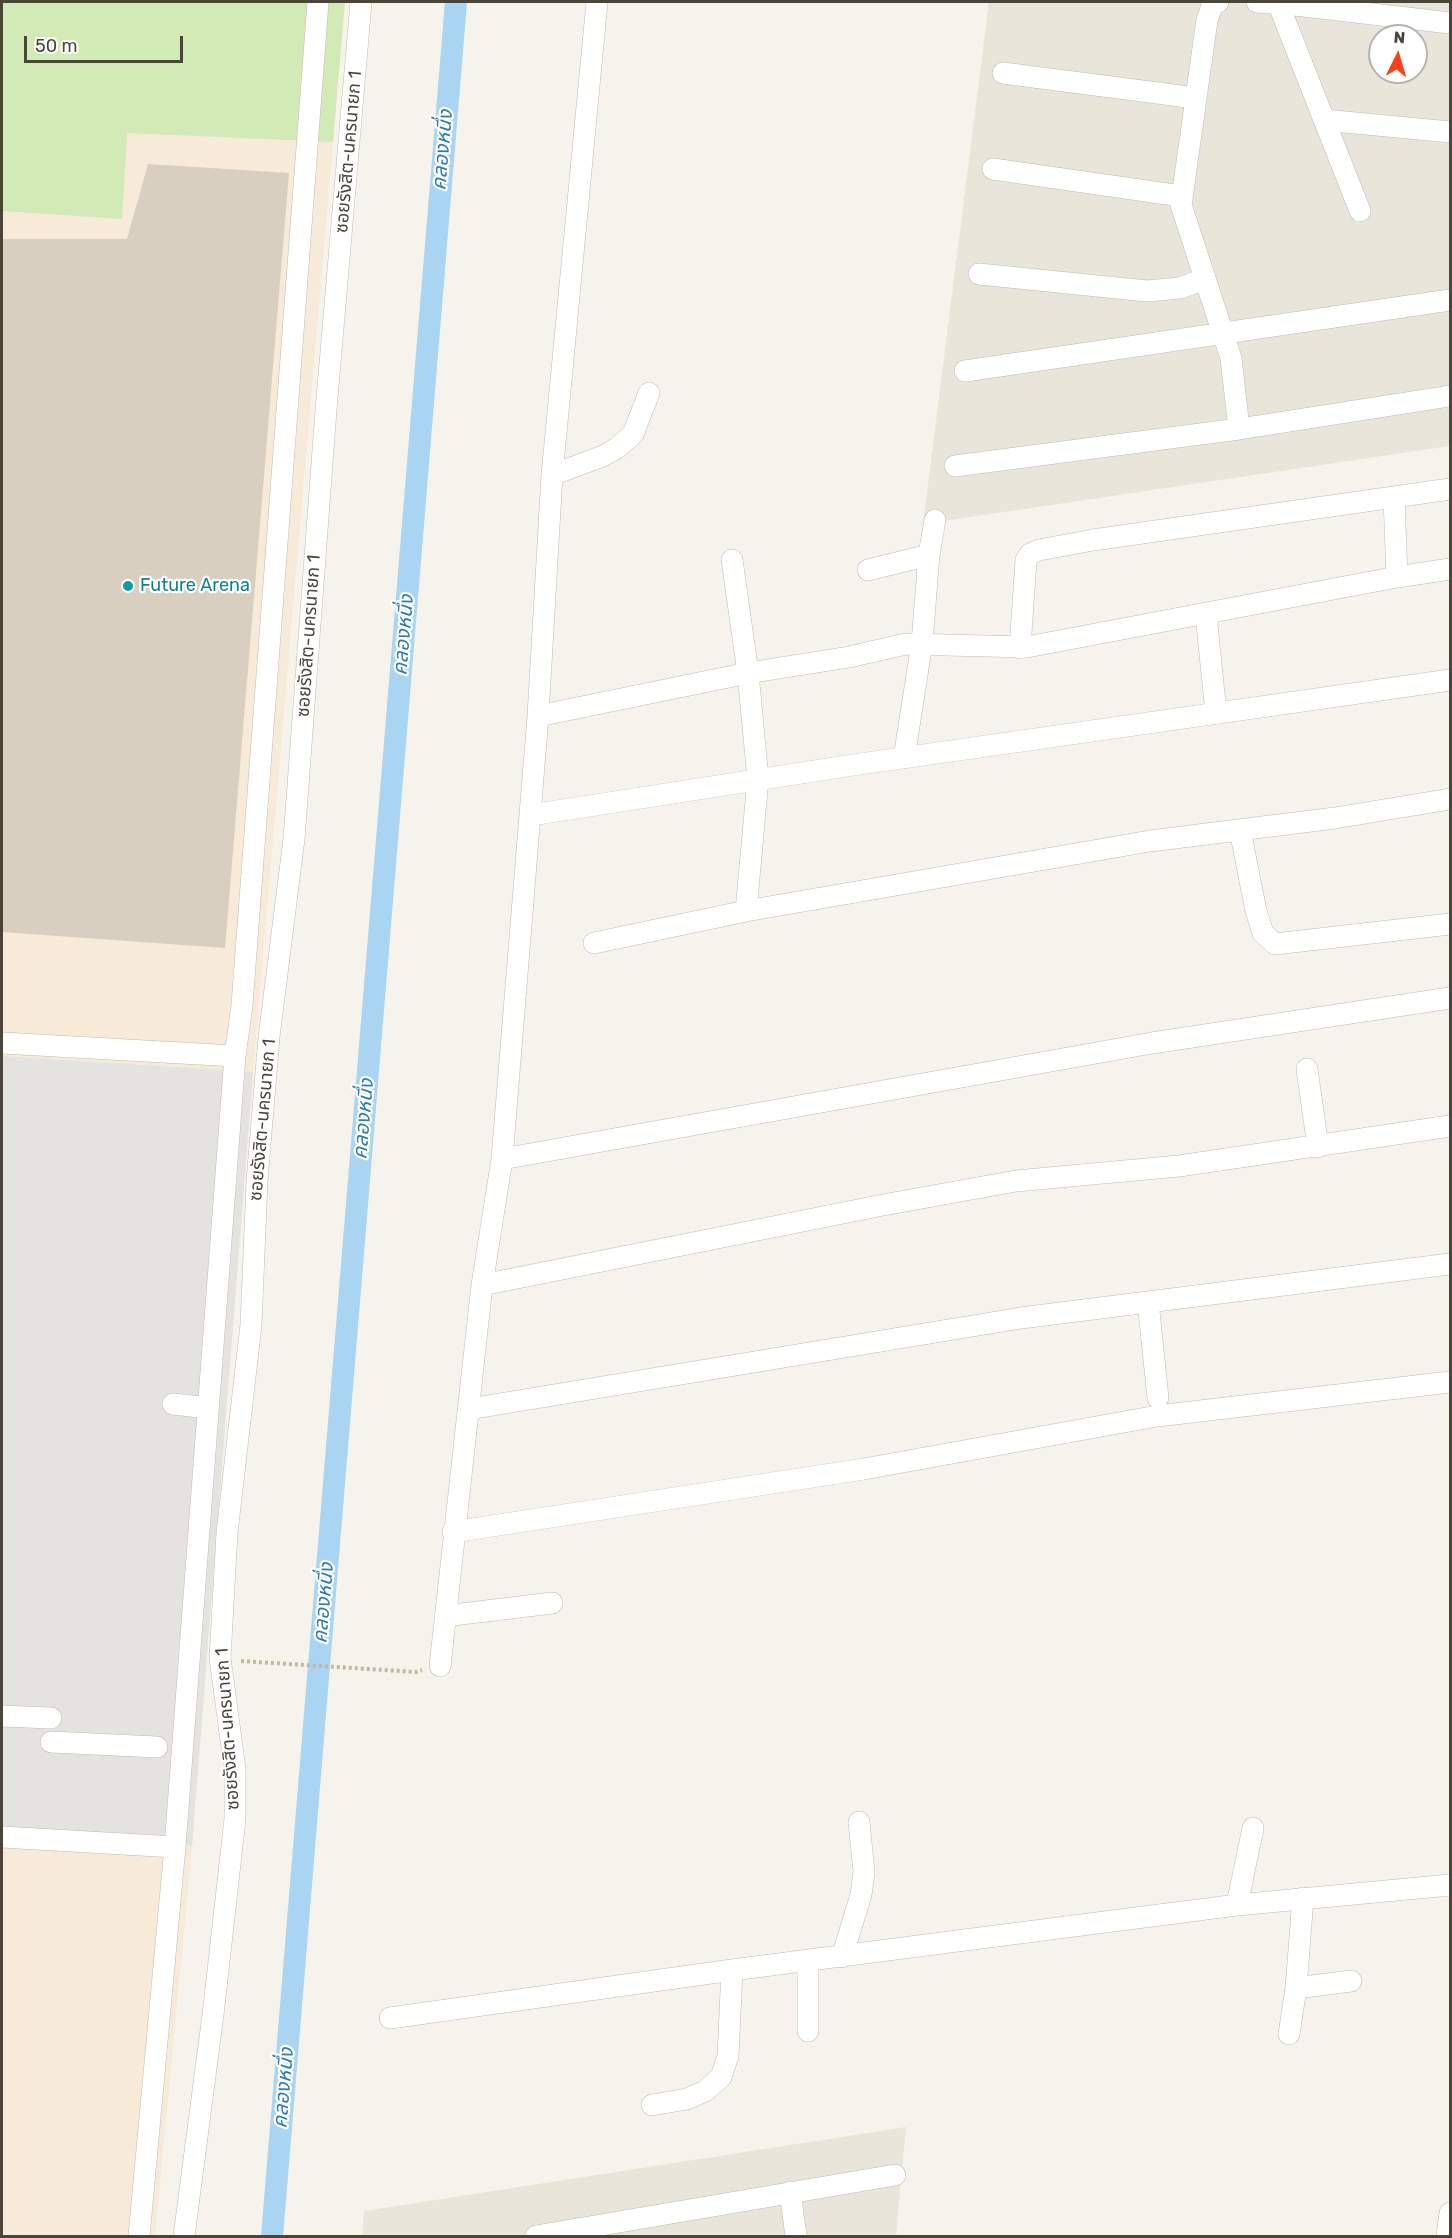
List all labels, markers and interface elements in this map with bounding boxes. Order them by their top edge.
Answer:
scale bar [27,24,186,62]
north arrow [1368,24,1428,84]
text: N [1393,28,1406,48]
text: 50 m [35,35,78,57]
street label: ซอยรังสิต-นครนายก 1 [331,70,367,234]
water label: คลองหนึ่ง [428,109,458,191]
street label: ซอยรังสิต-นครนายก 1 [293,554,325,718]
place label: Future Arena [140,575,250,597]
marker: Future Arena [121,579,135,593]
water label: คลองหนึ่ง [389,594,419,676]
street label: ซอยรังสิต-นครนายก 1 [245,1038,281,1202]
water label: คลองหนึ่ง [349,1078,379,1160]
water label: คลองหนึ่ง [309,1562,339,1644]
street label: ซอยรังสิต-นครนายก 1 [212,1647,244,1811]
water label: คลองหนึ่ง [269,2047,299,2129]

